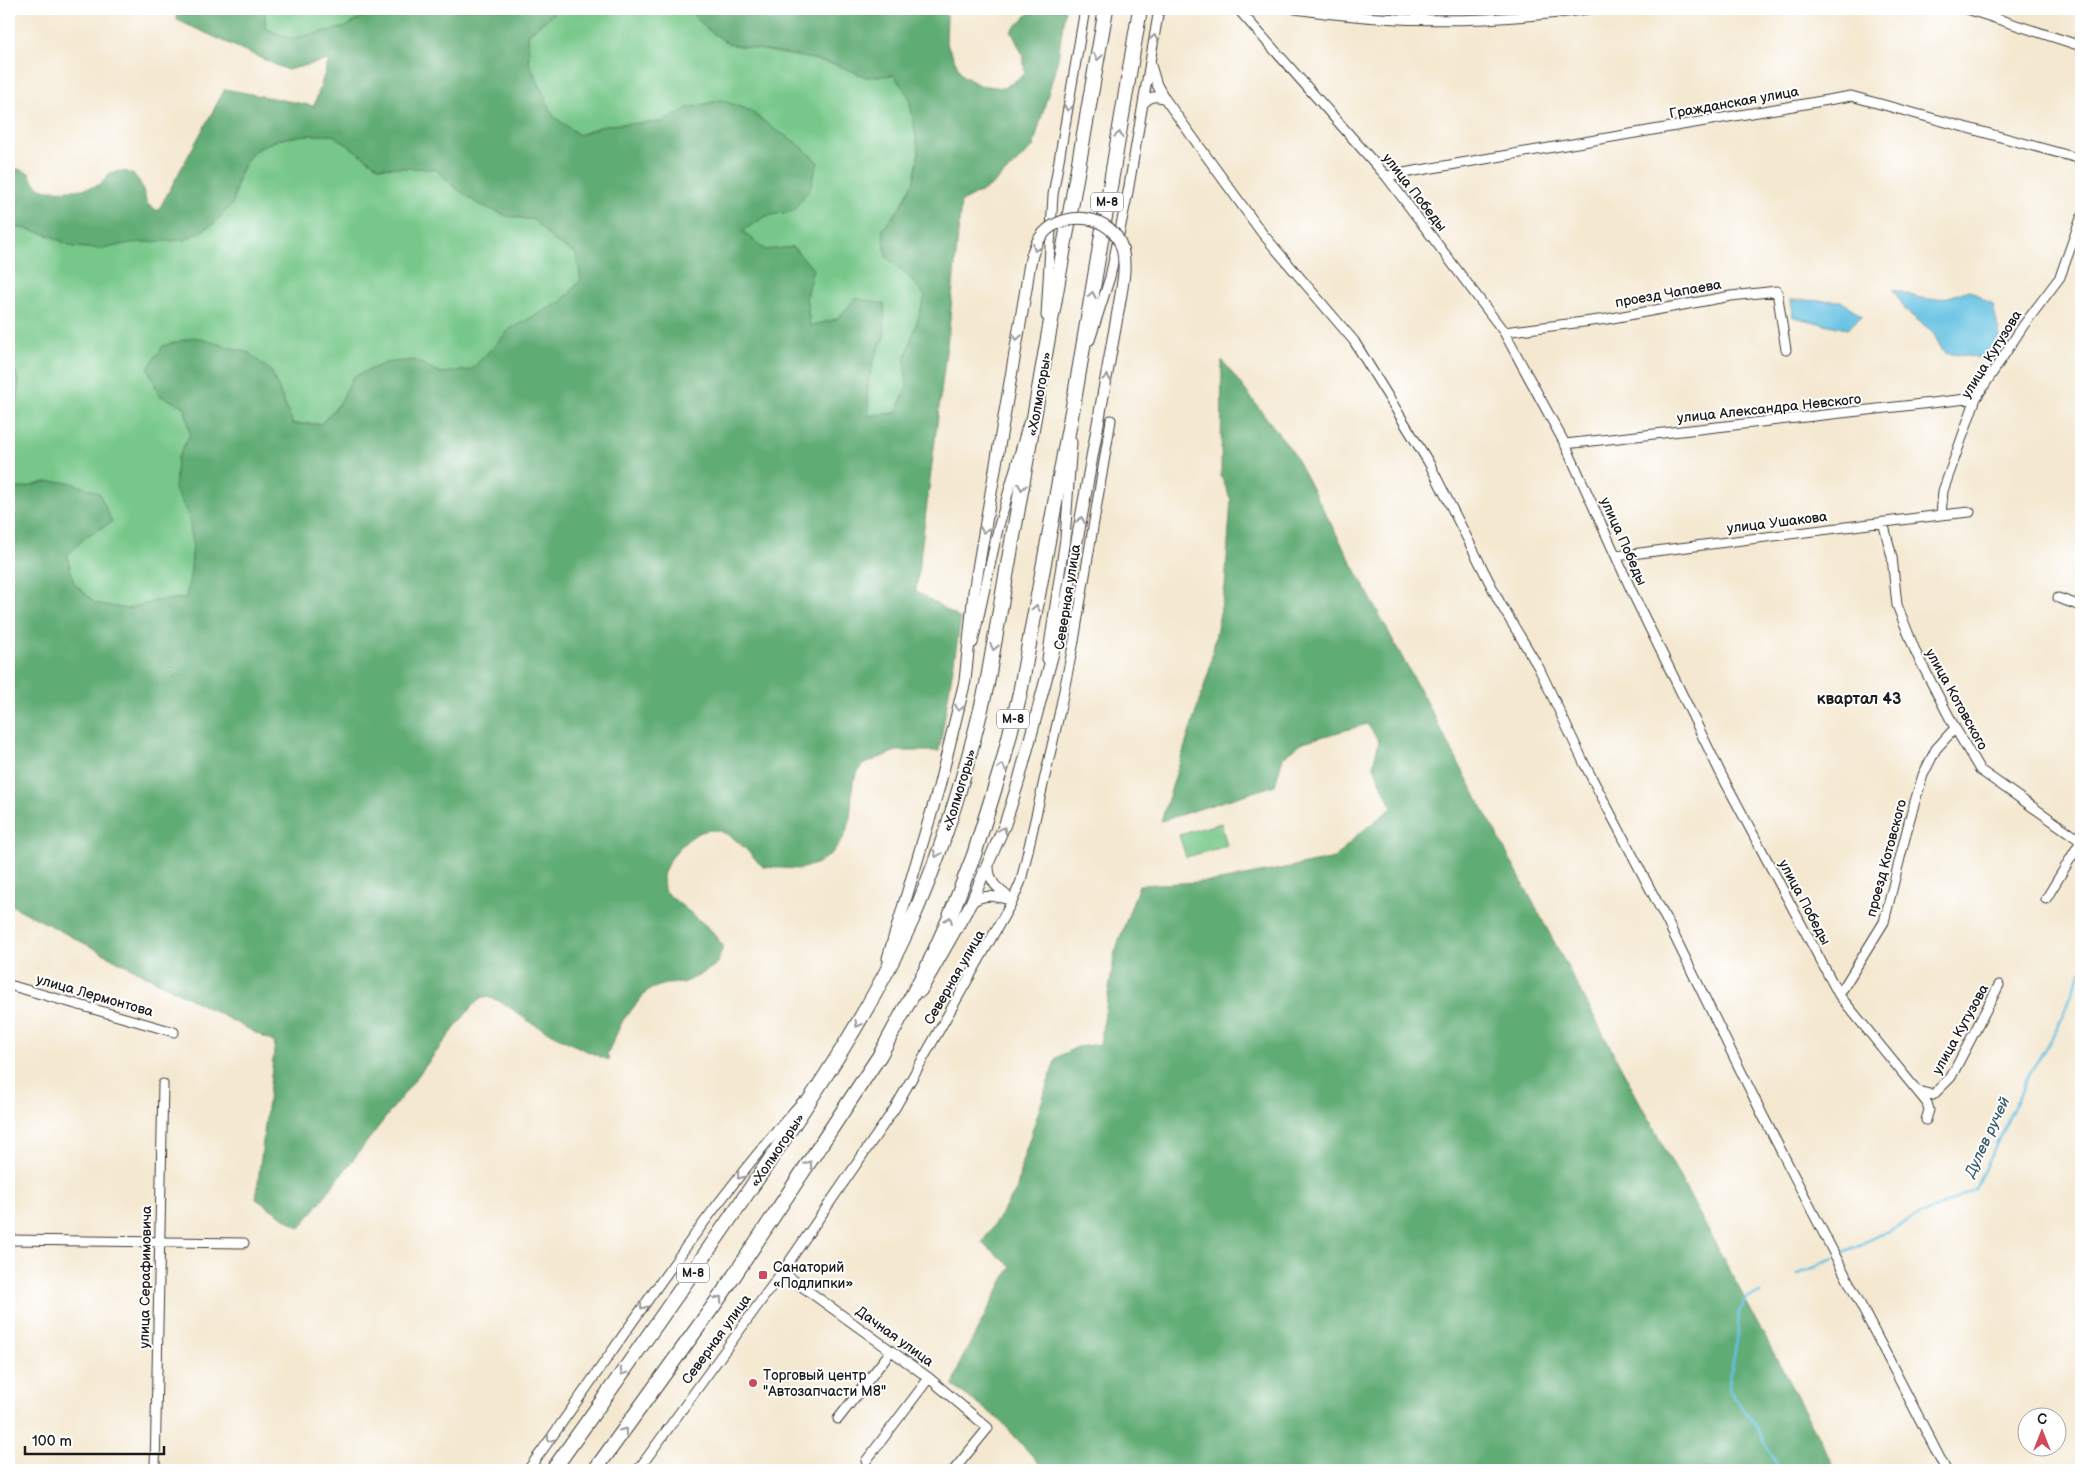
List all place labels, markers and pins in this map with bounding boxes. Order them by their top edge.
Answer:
place label: Санаторий «Подлипки» [773,1259,853,1292]
marker: Санаторий «Подлипки» [757,1269,769,1281]
place label: Торговый центр "Автозапчасти М8" [763,1367,886,1400]
marker: Торговый центр "Автозапчасти М8" [747,1377,759,1389]

